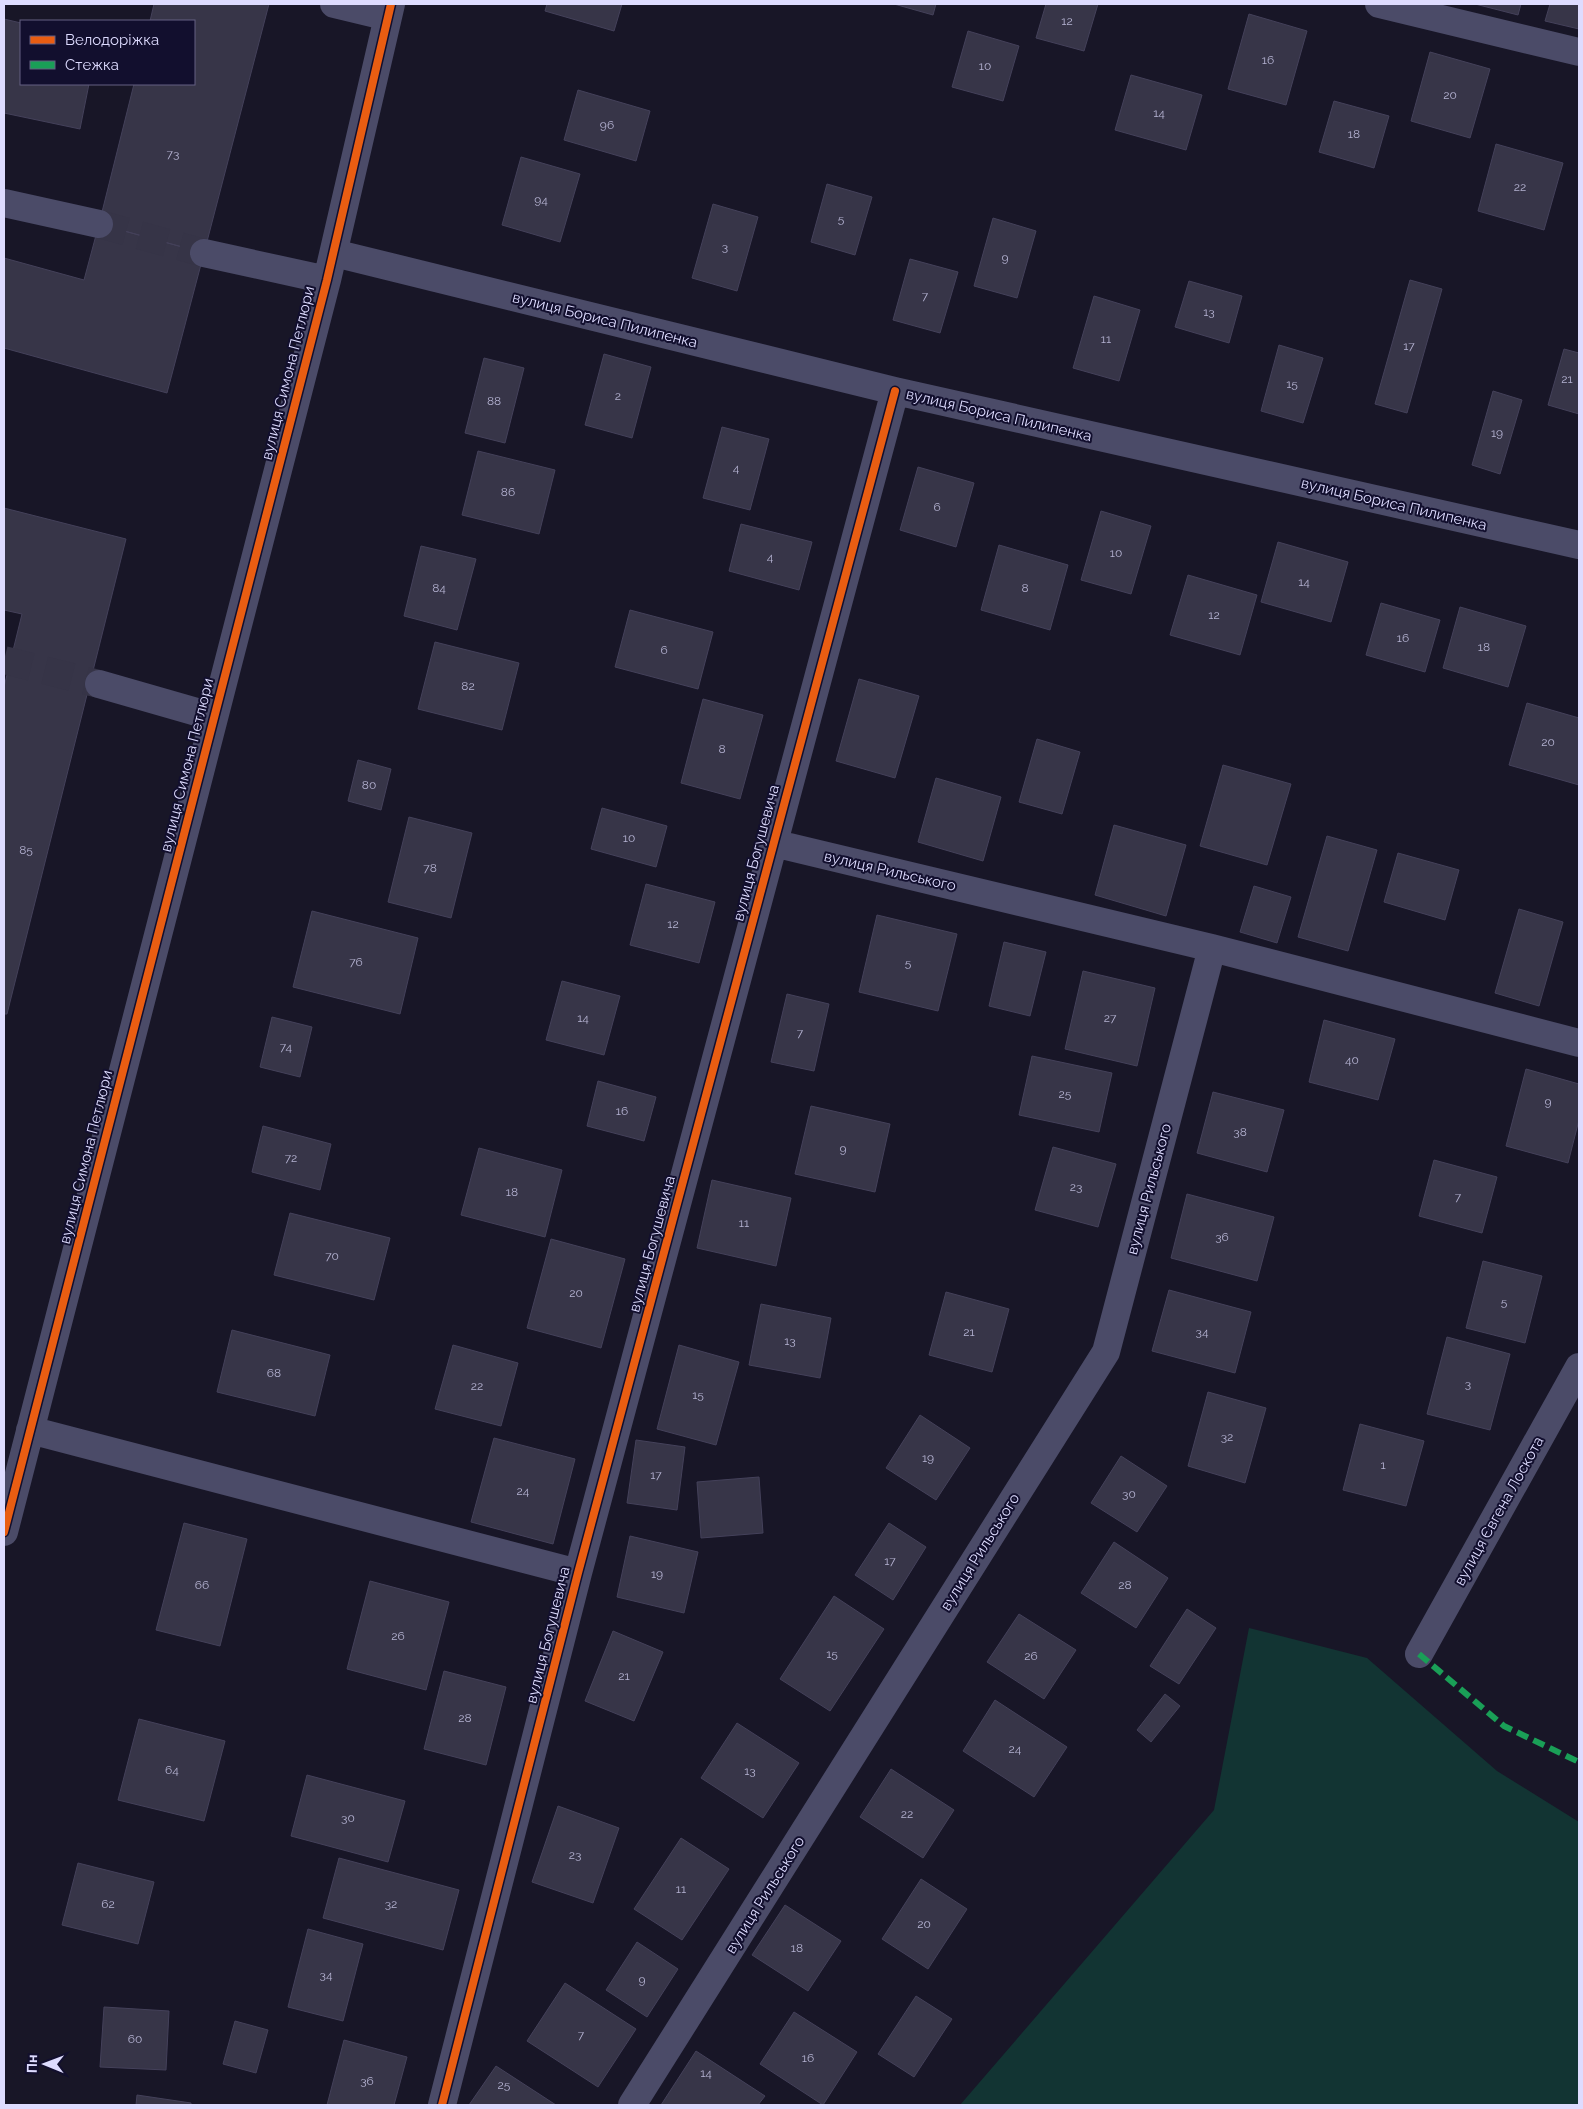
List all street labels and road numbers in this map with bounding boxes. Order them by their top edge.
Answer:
street label: вулиця Симона Петлюри [258,284,318,462]
street label: вулиця Бориса Пилипенка [511,288,699,352]
street label: вулиця Бориса Пилипенка [904,385,1094,445]
street label: вулиця Бориса Пилипенка [1299,474,1489,534]
street label: вулиця Симона Петлюри [157,676,217,854]
street label: вулиця Богушевича [729,783,783,923]
street label: вулиця Рильського [822,847,958,895]
street label: вулиця Симона Петлюри [56,1068,116,1246]
street label: вулиця Рильського [1123,1121,1175,1256]
street label: вулиця Богушевича [625,1174,679,1314]
street label: вулиця Євгена Лоскота [1450,1433,1548,1589]
street label: вулиця Рильського [937,1490,1023,1614]
street label: вулиця Богушевича [522,1565,574,1705]
street label: вулиця Рильського [722,1833,808,1957]

